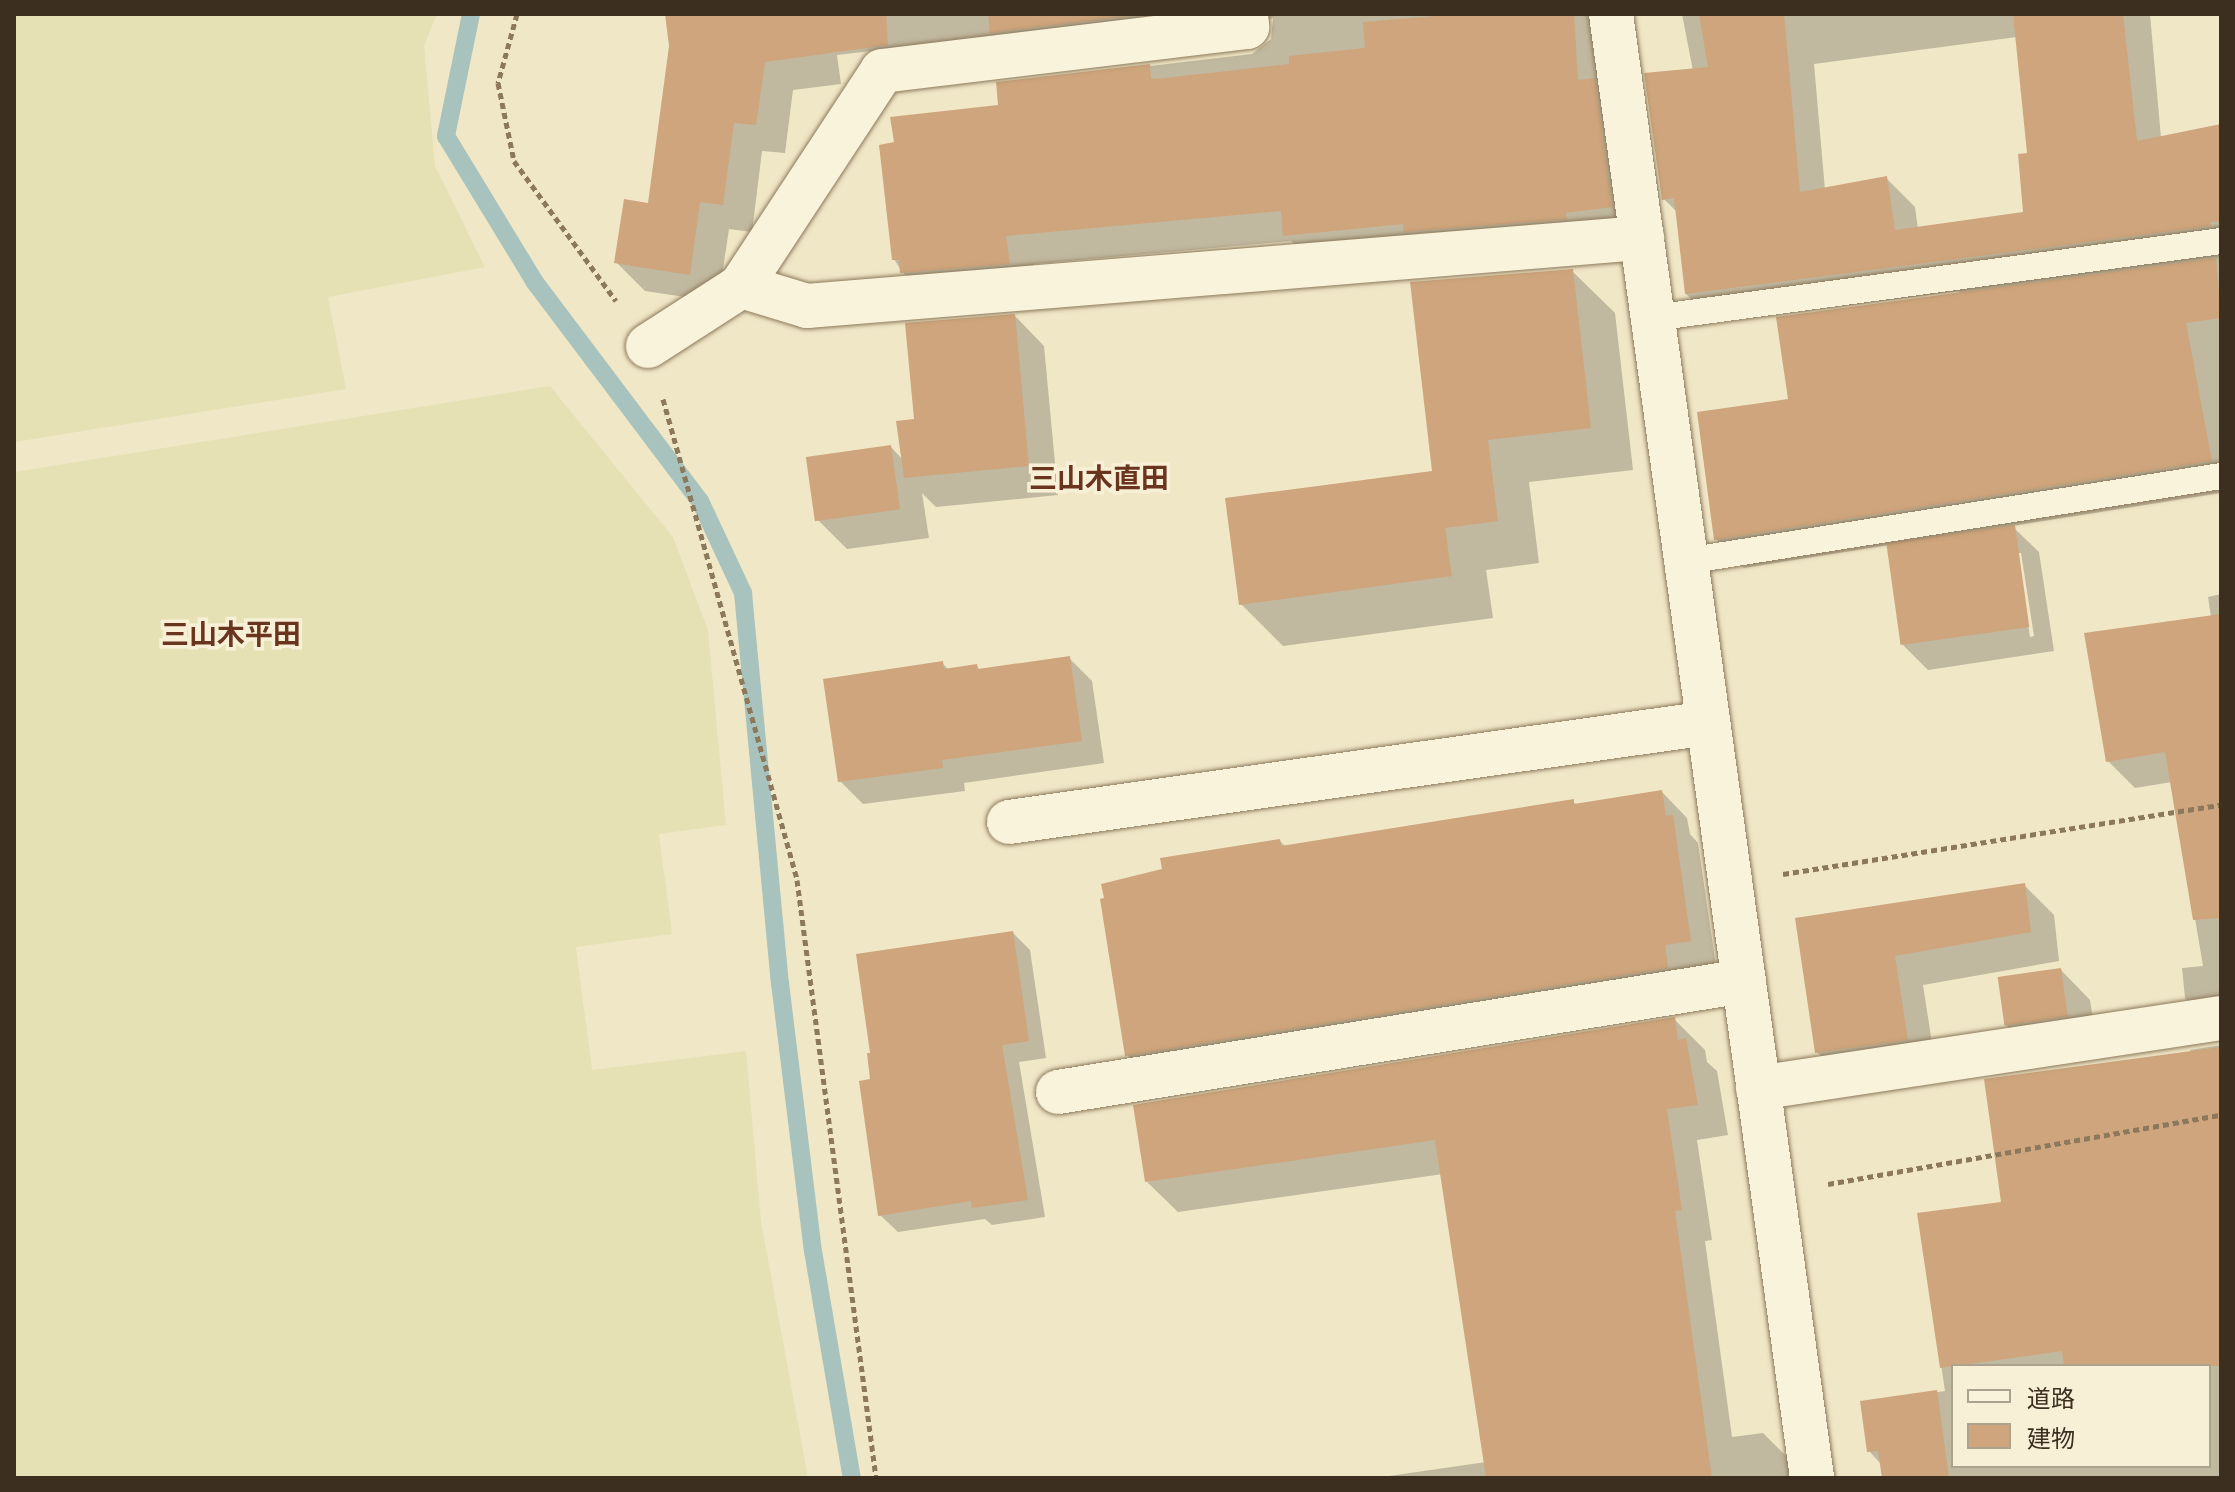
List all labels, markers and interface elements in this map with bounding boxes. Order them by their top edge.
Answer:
district label: 三山木直田 [1029,461,1169,495]
district label: 三山木平田 [161,617,301,651]
legend [1951,1364,2211,1468]
text: 道路 [2027,1382,2075,1414]
text: 建物 [2027,1422,2075,1454]

